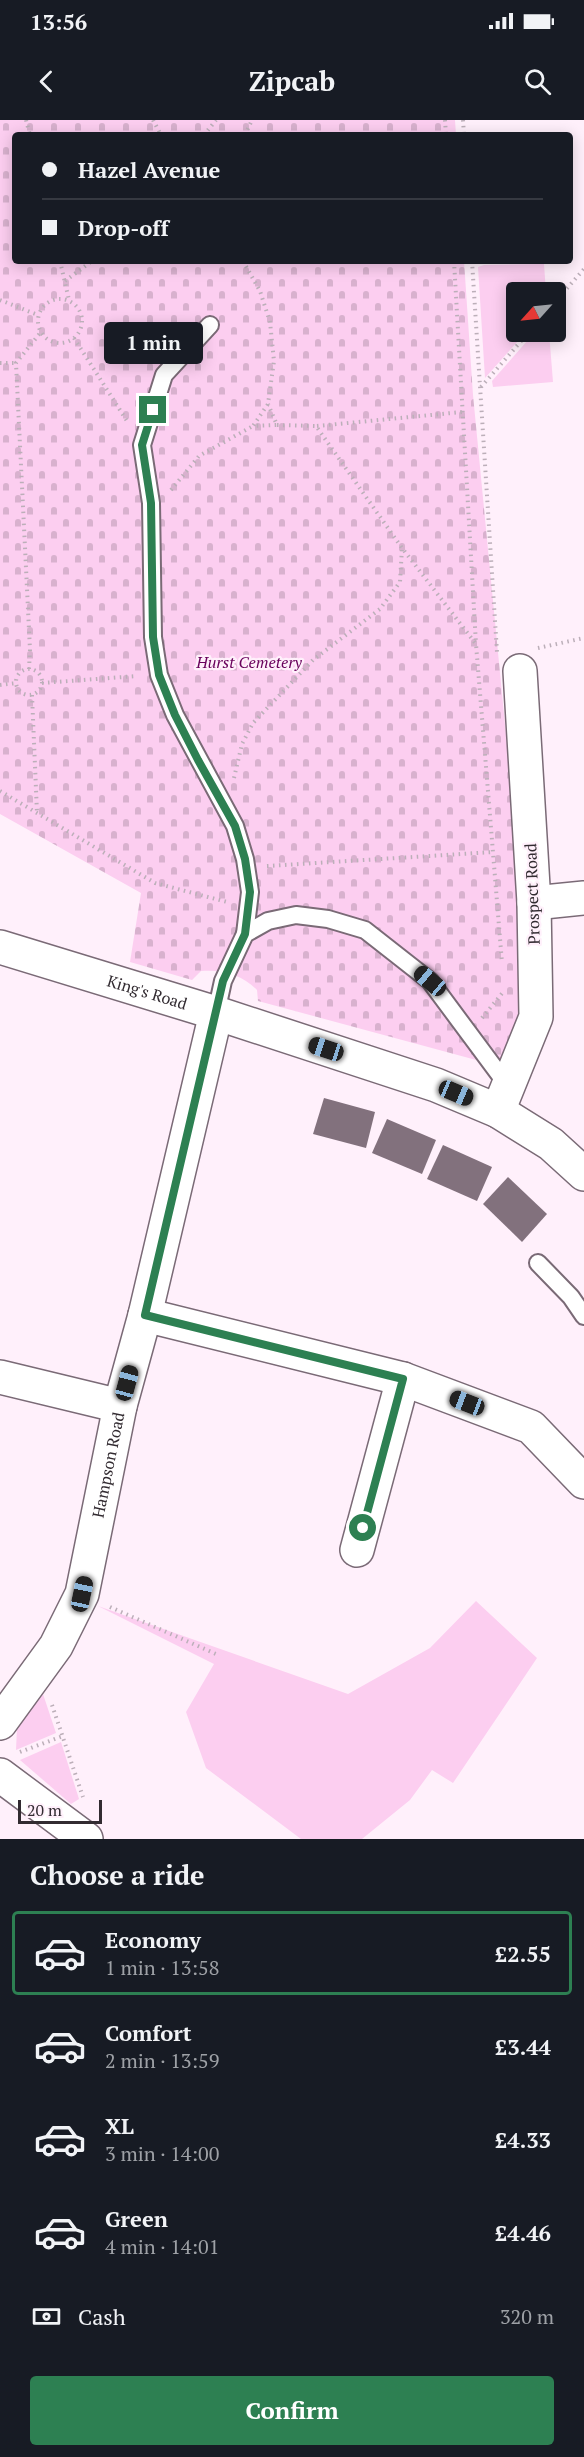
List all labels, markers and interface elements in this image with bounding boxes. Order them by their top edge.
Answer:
text: 13:56 [30,7,87,36]
text: Zipcab [249,63,335,99]
icon: back [30,65,63,98]
icon: search [521,65,554,98]
text: Hazel Avenue [78,155,220,184]
text: Drop-off [78,213,169,242]
north arrow [506,282,566,342]
map controls [506,282,566,342]
callout: 1 min [104,323,202,365]
text: 1 min [126,329,181,356]
route end [139,396,166,423]
park label: Hurst Cemetery [195,651,303,673]
street label: Prospect Road [519,843,545,945]
car [410,963,450,999]
street label: King's Road [104,969,190,1015]
car [306,1035,346,1063]
car [436,1078,476,1108]
car [114,1363,140,1403]
car [447,1388,487,1418]
street label: Hampson Road [87,1410,130,1520]
route start [349,1514,376,1541]
car [69,1575,95,1613]
scale bar [18,1797,102,1824]
text: 20 m [27,1799,62,1821]
text: Choose a ride [30,1857,205,1893]
text: Economy [105,1925,201,1954]
icon: car [33,1926,87,1980]
text: £2.55 [495,1939,551,1968]
text: 1 min · 13:58 [105,1954,219,1981]
text: Comfort [105,2018,191,2047]
icon: car [33,2019,87,2073]
text: £3.44 [495,2032,551,2061]
text: 2 min · 13:59 [105,2047,219,2074]
text: XL [105,2111,134,2140]
icon: car [33,2112,87,2166]
text: £4.33 [495,2125,551,2154]
text: 3 min · 14:00 [105,2140,219,2167]
text: Green [105,2204,168,2233]
icon: car [33,2205,87,2259]
text: £4.46 [495,2218,551,2247]
text: 4 min · 14:01 [105,2233,219,2260]
icon: cash [30,2300,63,2333]
text: Cash [78,2302,126,2331]
text: 320 m [500,2303,554,2330]
button: Confirm [30,2376,554,2445]

